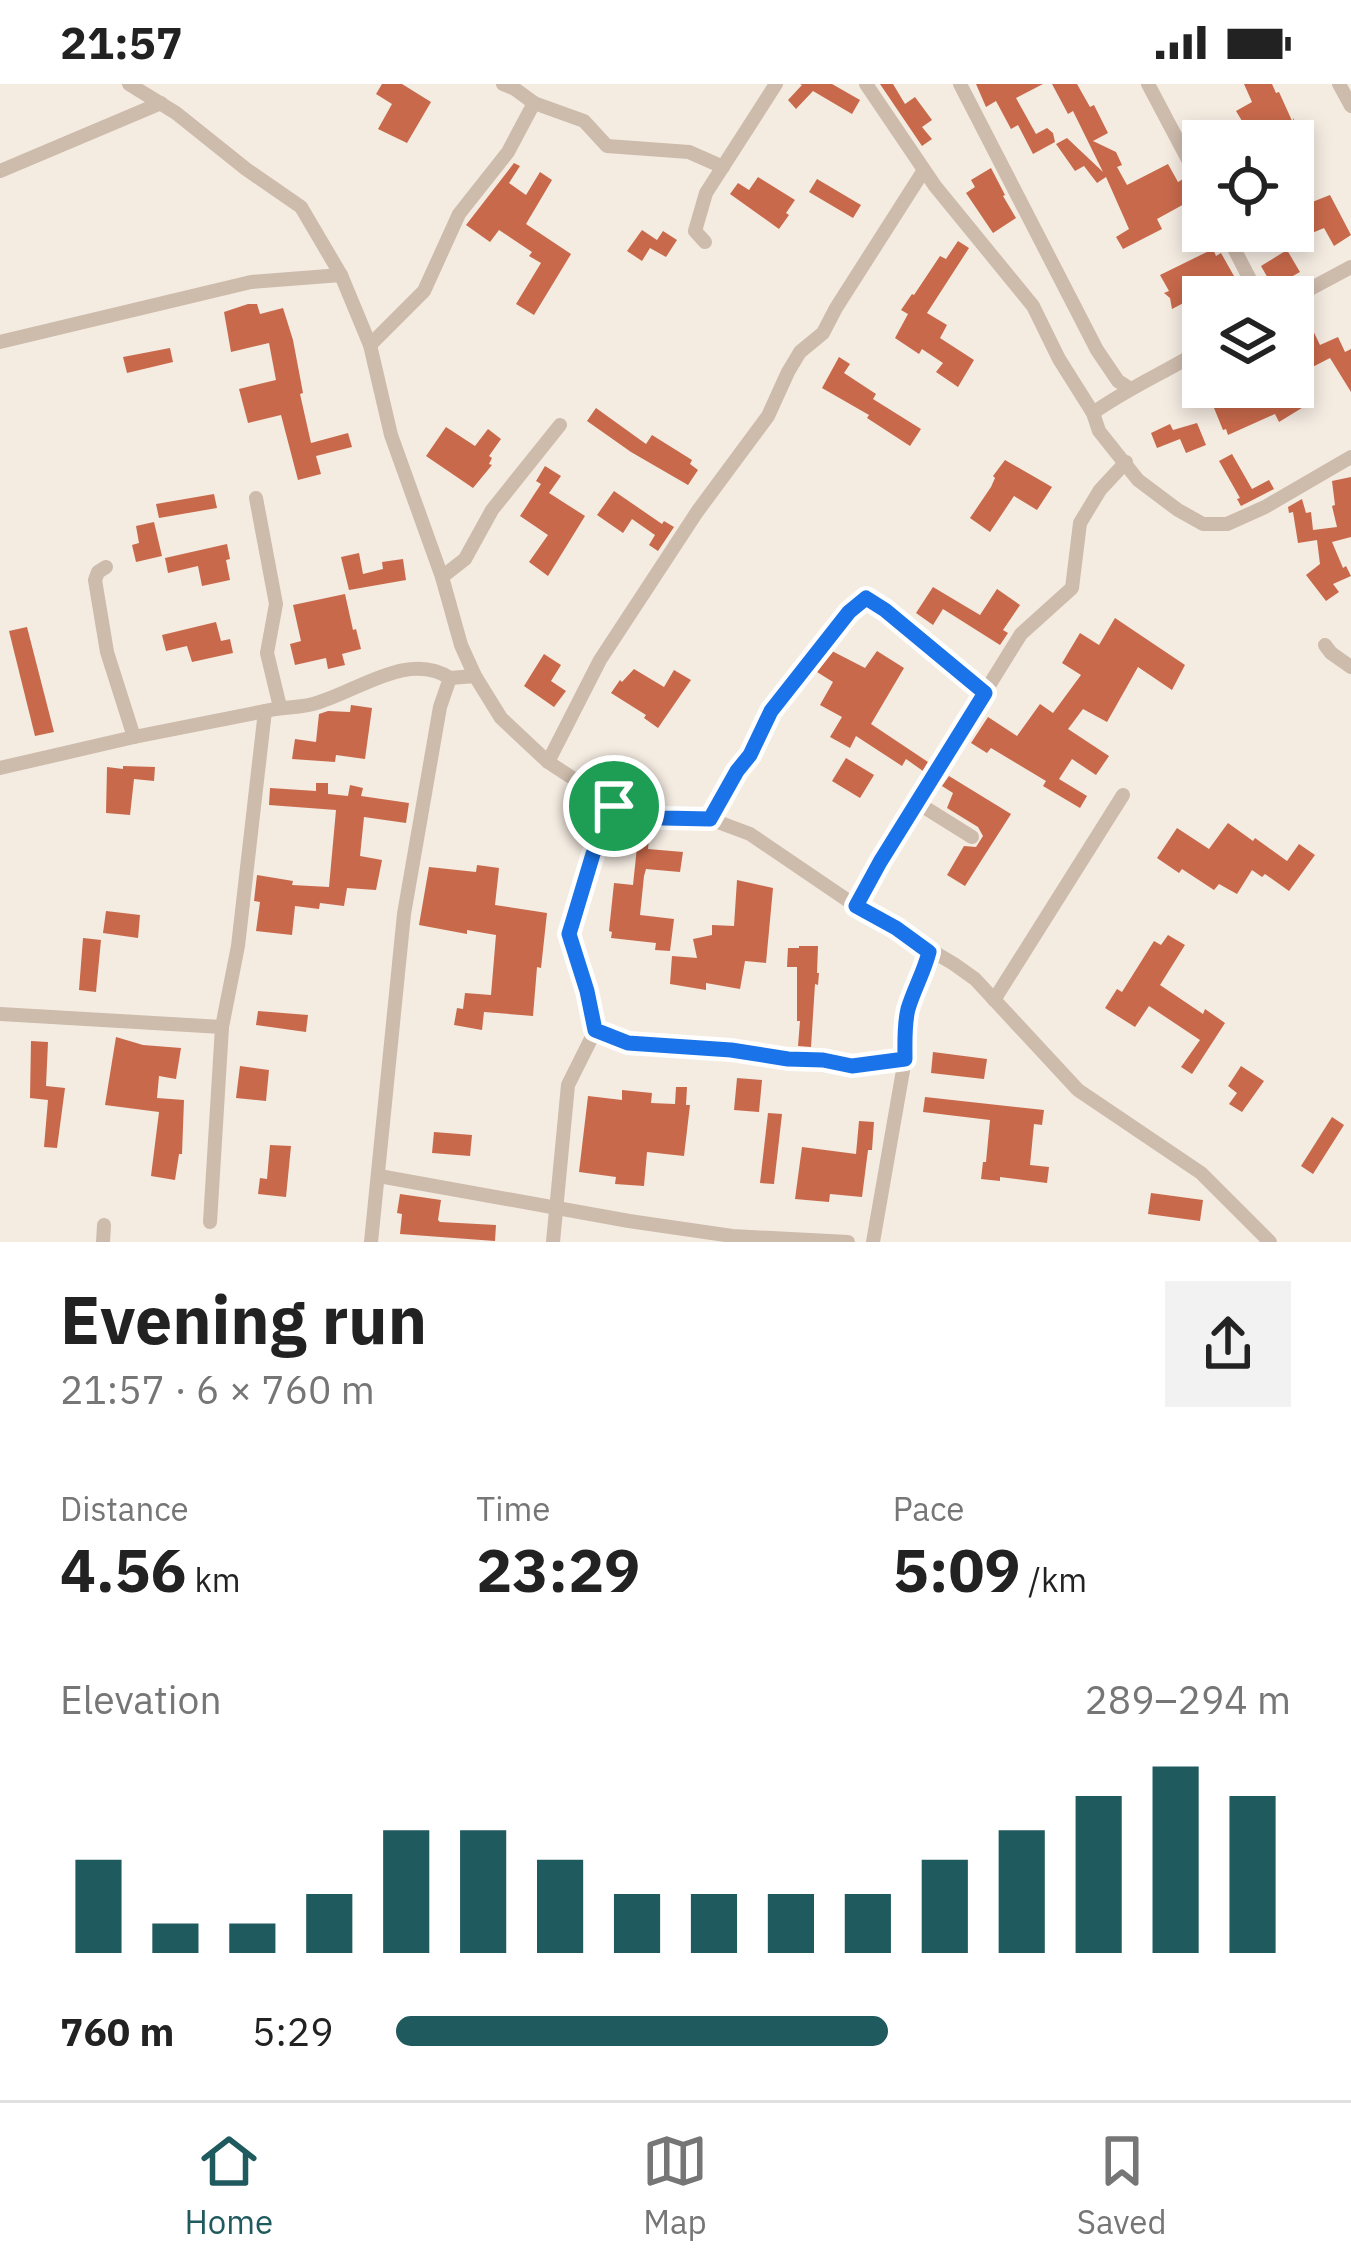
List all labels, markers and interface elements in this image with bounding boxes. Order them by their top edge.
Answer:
text: 21:57 [60,13,183,71]
map controls [1182,120,1314,408]
button: locate [1182,120,1314,252]
button: layers [1182,276,1314,408]
pin [563,755,665,857]
icon: arrive [581,773,647,839]
text: Evening run [60,1276,427,1362]
button: share [1165,1281,1291,1407]
text: 21:57 · 6 × 760 m [60,1364,375,1415]
text: Distance [60,1487,189,1530]
text: Time [476,1487,550,1530]
text: Pace [893,1487,964,1530]
text: 4.56 [60,1530,187,1609]
text: 23:29 [476,1530,640,1609]
text: 5:09 [893,1530,1020,1609]
text: km [187,1558,241,1601]
text: /km [1020,1558,1087,1601]
text: Elevation [60,1674,222,1725]
text: 289–294 m [1084,1674,1291,1725]
text: 760 m [60,2006,174,2057]
text: 5:29 [252,2006,334,2057]
tab: Home [184,2128,273,2243]
tab: Map [642,2128,708,2243]
tab: Saved [1077,2128,1167,2243]

